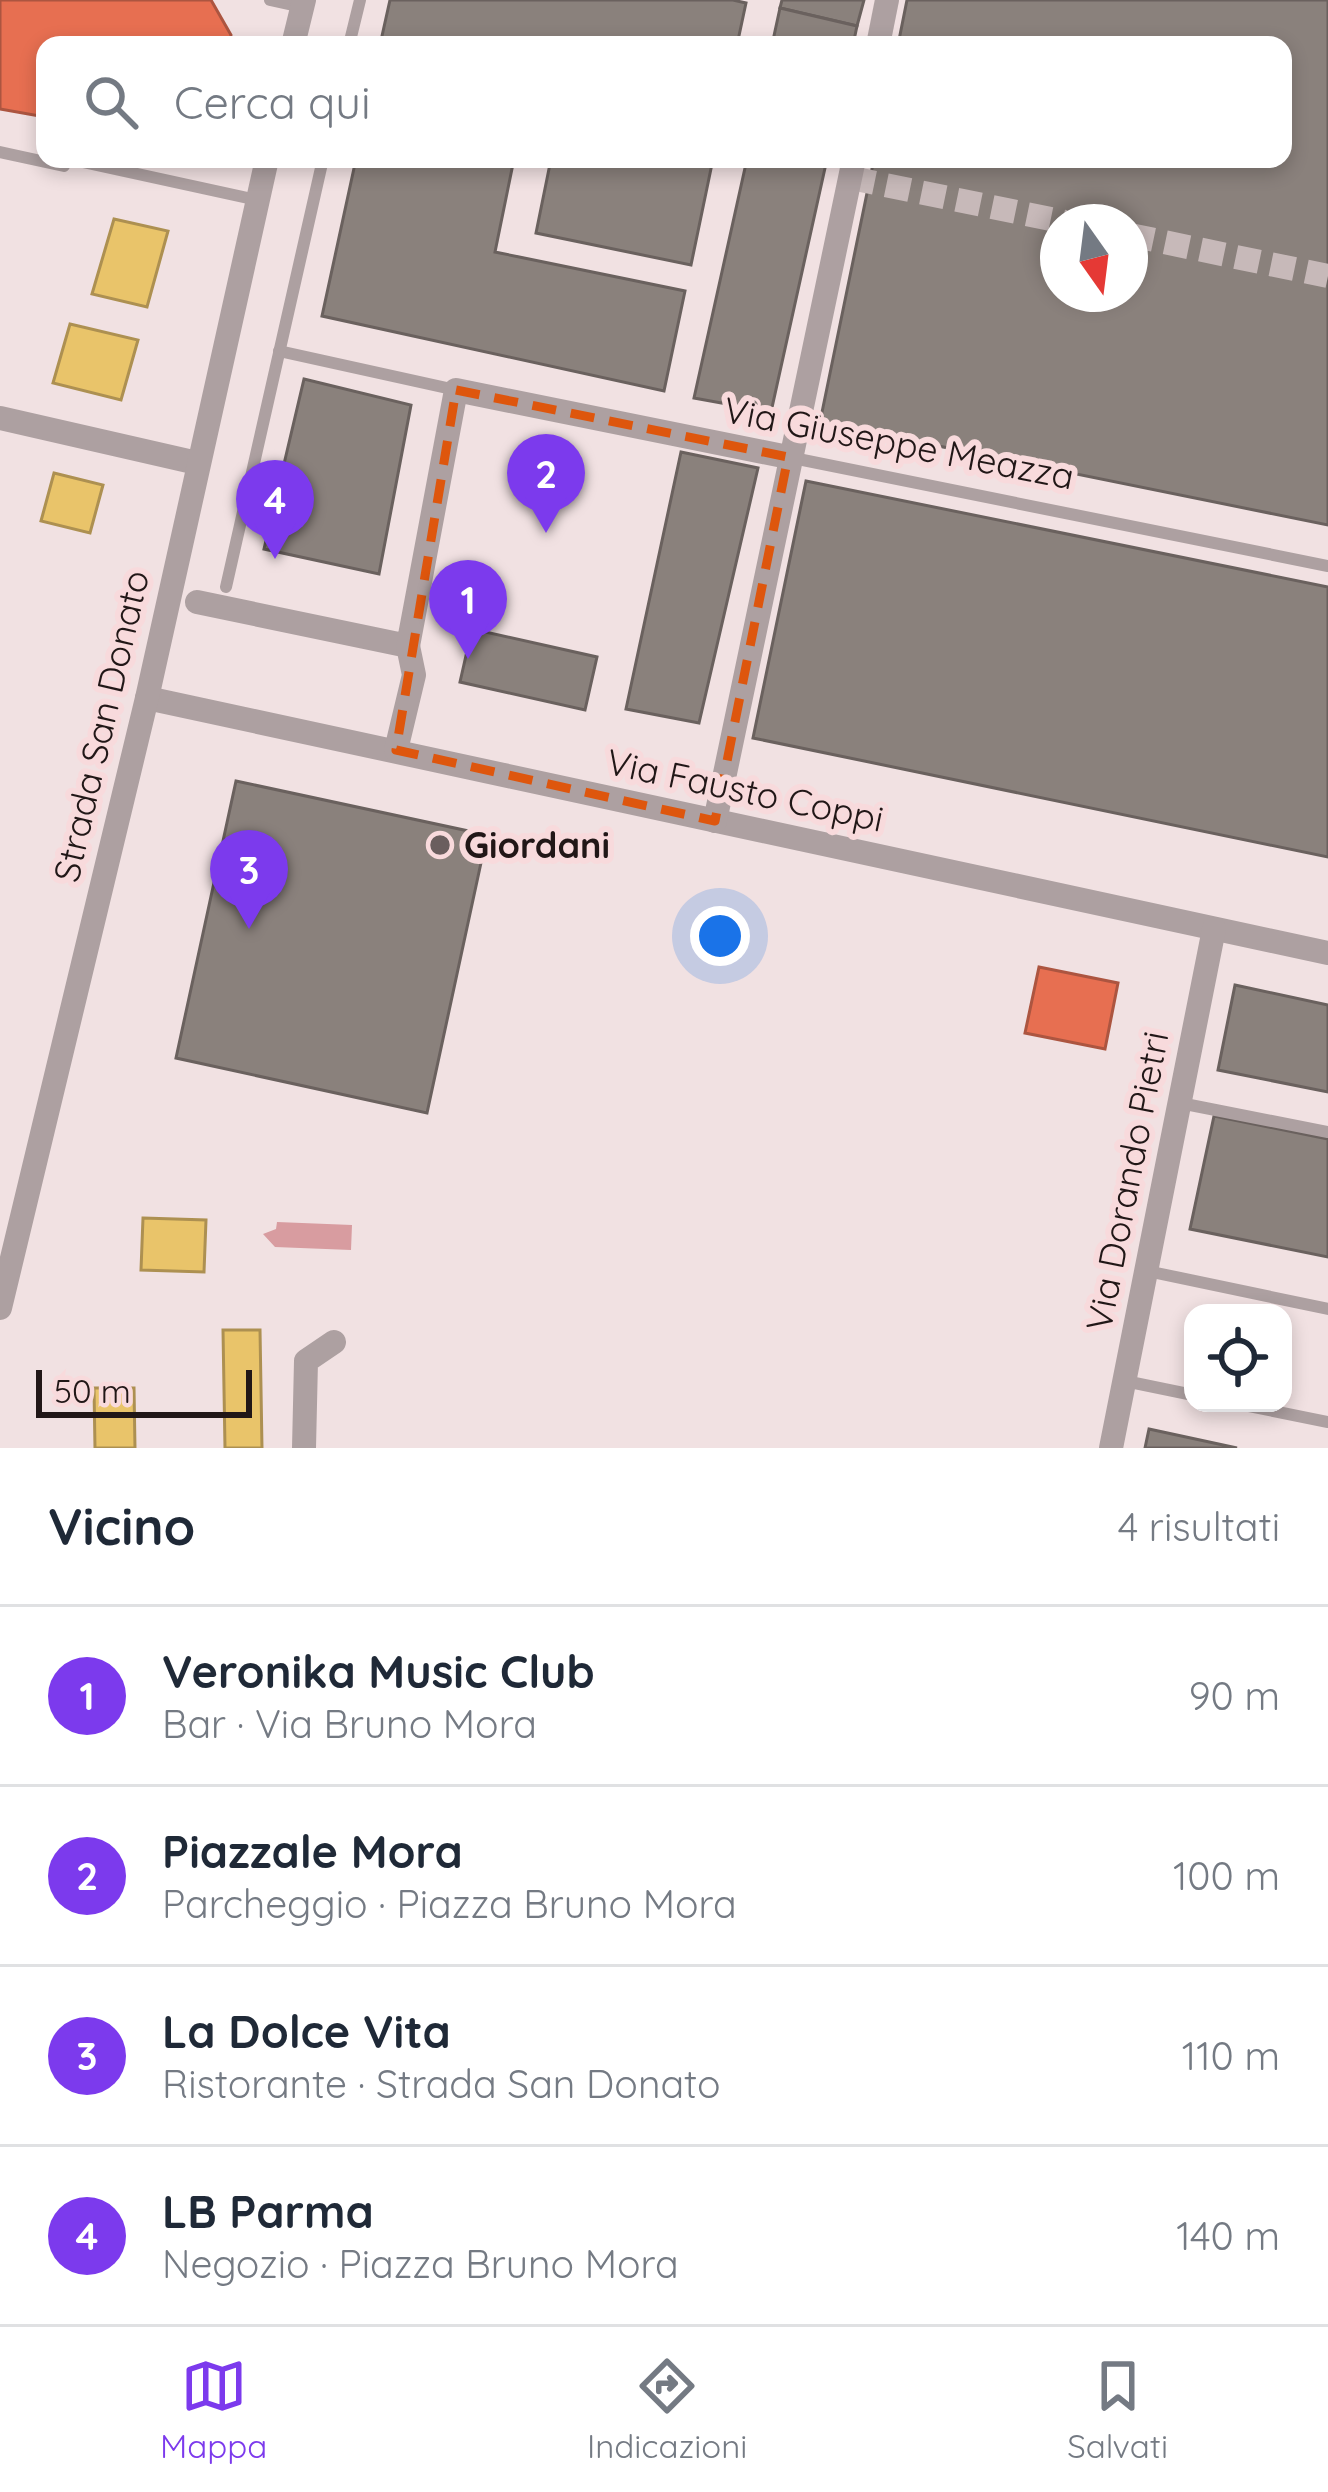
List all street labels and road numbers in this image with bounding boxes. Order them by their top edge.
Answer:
street label: Via Giuseppe Meazza [720,386,1078,499]
street label: Strada San Donato [43,566,158,886]
street label: Via Fausto Coppi [603,738,888,841]
street label: Via Dorando Pietri [1075,1027,1178,1334]

